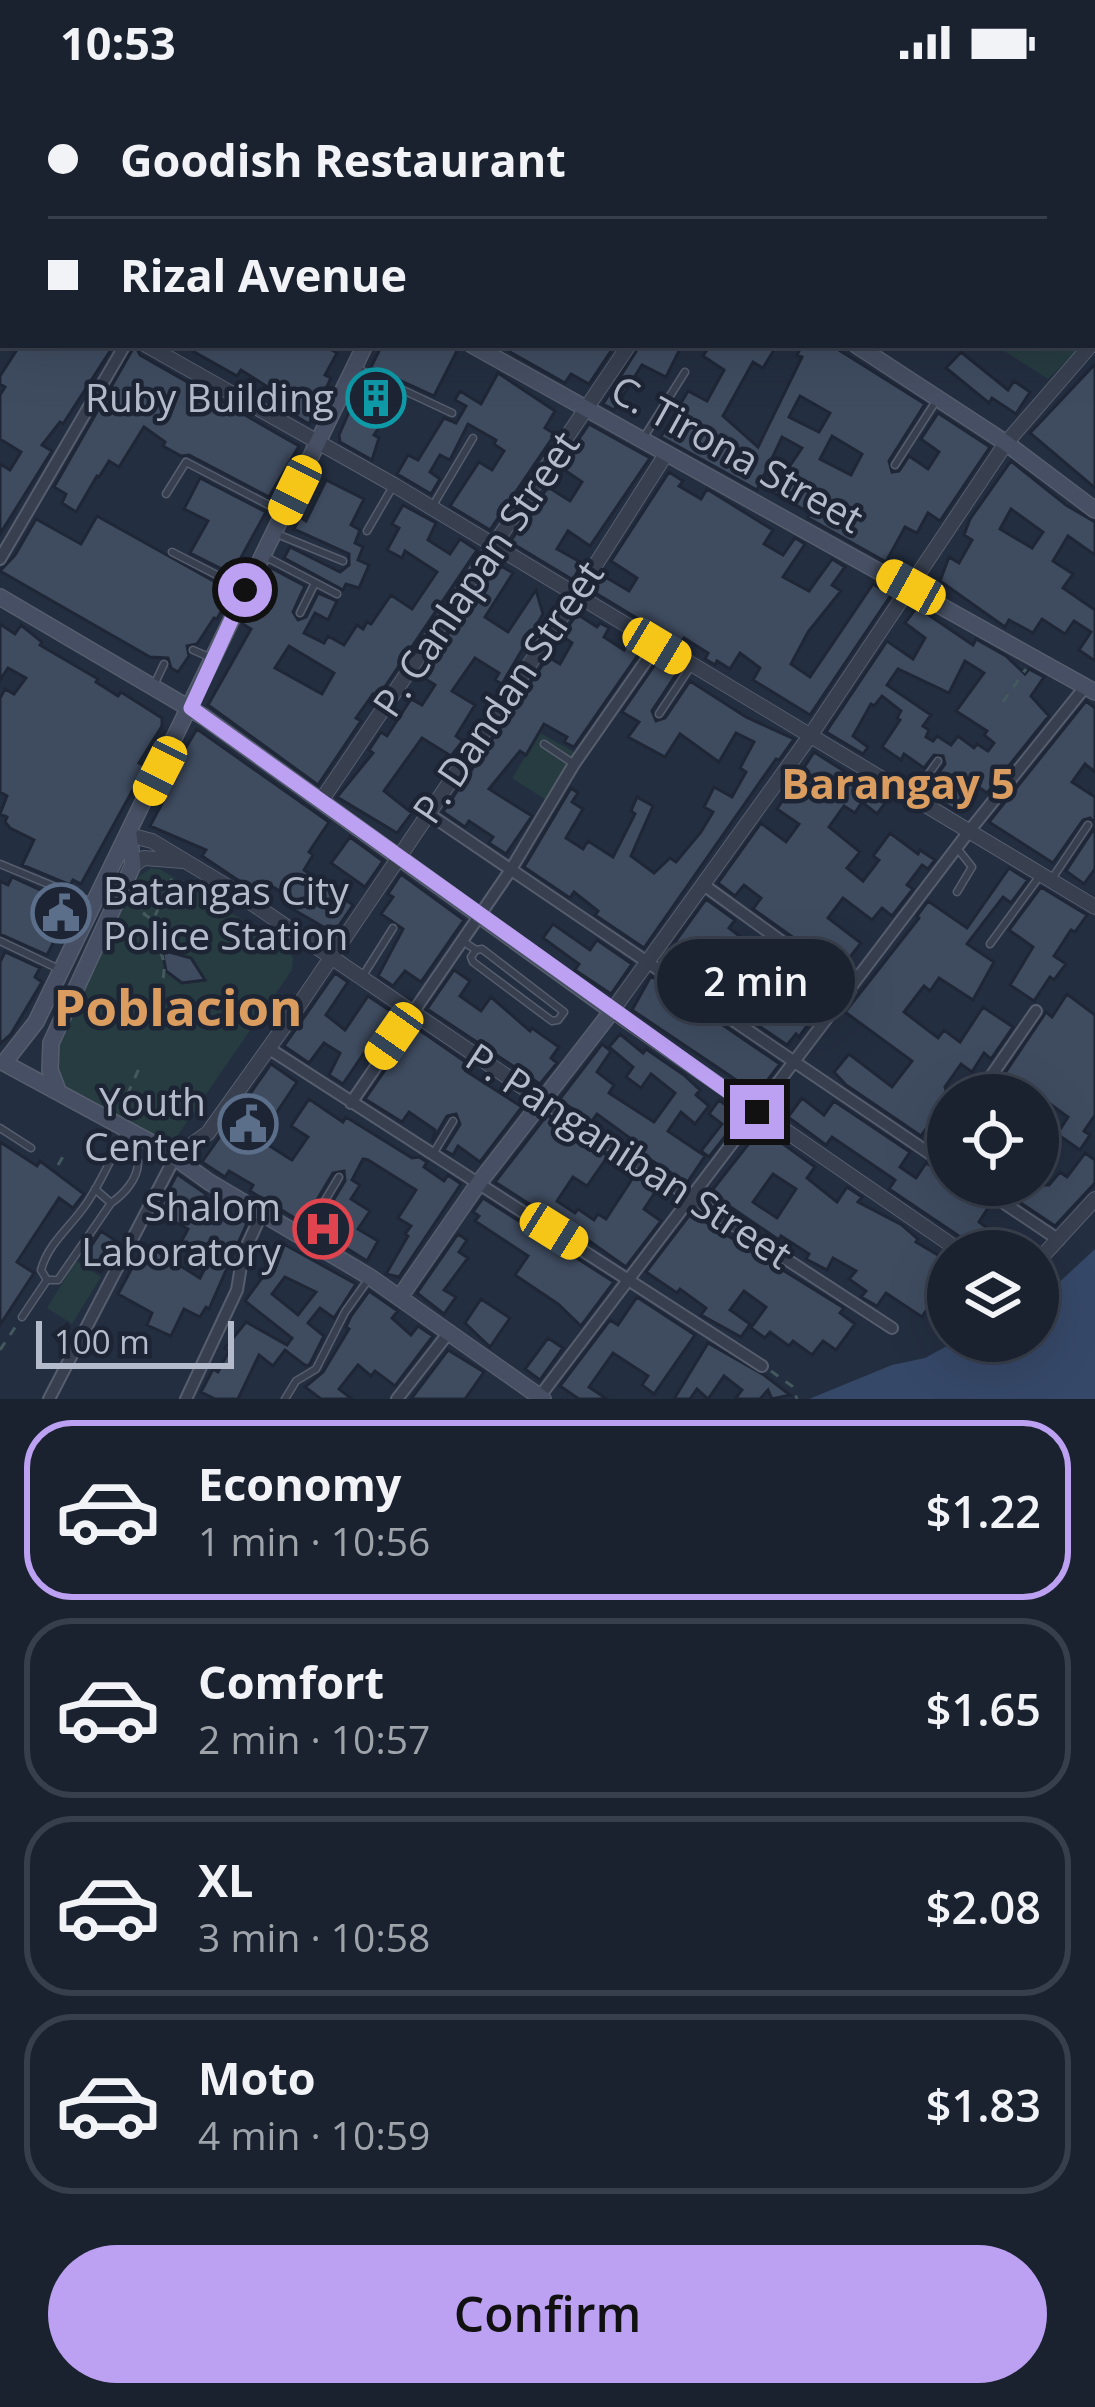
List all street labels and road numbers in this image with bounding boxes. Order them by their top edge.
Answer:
street label: C. Tirona Street [602,362,873,544]
street label: P. Canlapan Street [359,420,590,726]
street label: P. Dandan Street [399,549,614,833]
street label: P. Panganiban Street [457,1030,803,1280]

